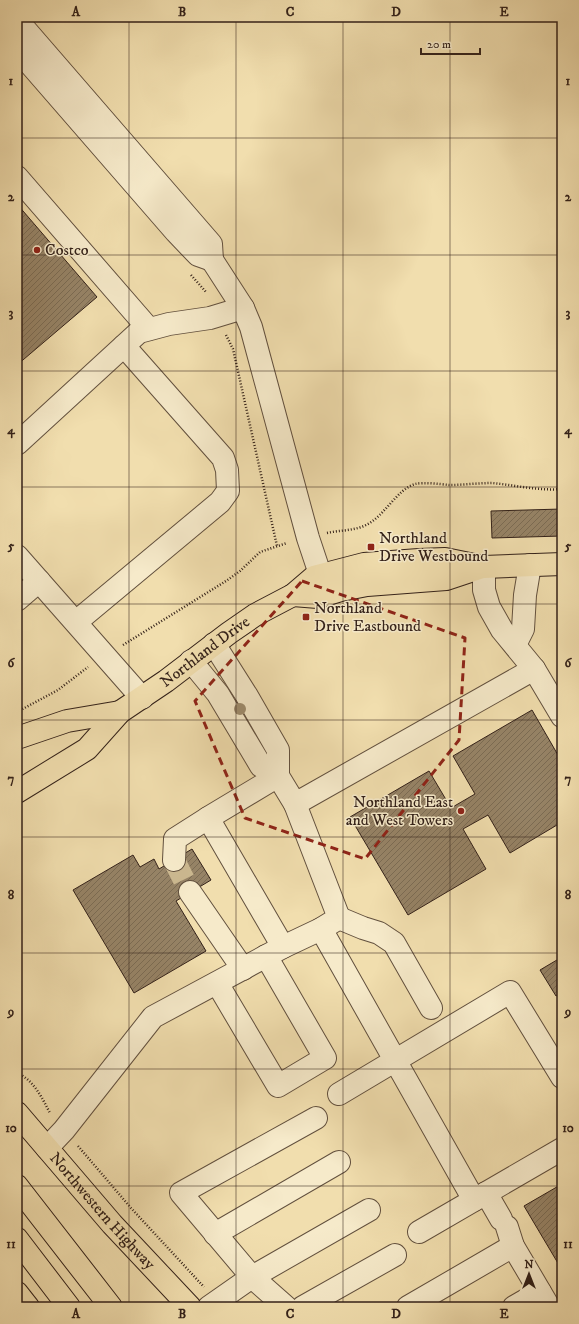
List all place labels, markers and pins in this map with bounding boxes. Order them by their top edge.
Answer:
place label: Costco [45,240,89,260]
marker: Costco [32,245,42,255]
place label: Northland Drive Westbound [379,528,488,566]
marker: Northland Drive Westbound [366,542,376,552]
place label: Northland Drive Eastbound [314,598,421,636]
marker: Northland Drive Eastbound [301,612,311,622]
place label: Northland East and West Towers [346,792,453,830]
marker: Northland East and West Towers [456,806,466,816]

